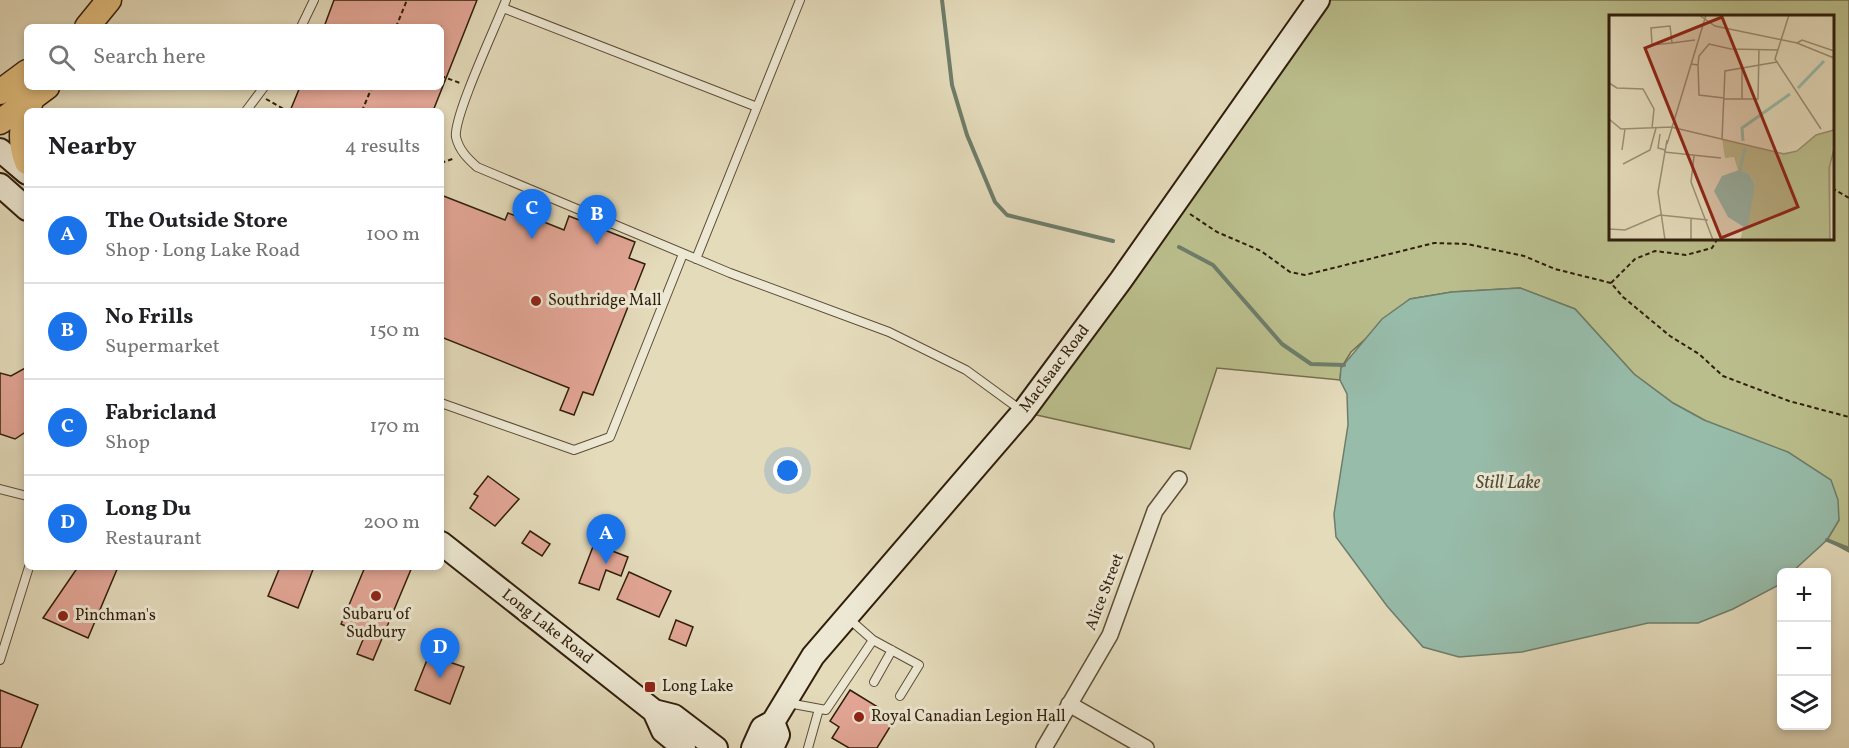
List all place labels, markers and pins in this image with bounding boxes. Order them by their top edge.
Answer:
pin: C [512,190,552,239]
pin: B [578,196,616,245]
place label: Southridge Mall [548,290,662,312]
marker: Southridge Mall [529,294,543,308]
pin: A [586,514,626,564]
marker: Subaru of Sudbury [369,589,383,603]
place label: Subaru of Sudbury [342,604,411,644]
place label: Pinchman's [75,605,156,627]
marker: Pinchman's [56,609,70,623]
pin: D [420,628,460,678]
place label: Long Lake [662,676,733,698]
marker: Long Lake [643,680,657,694]
place label: Royal Canadian Legion Hall [871,706,1066,728]
marker: Royal Canadian Legion Hall [852,710,866,724]

